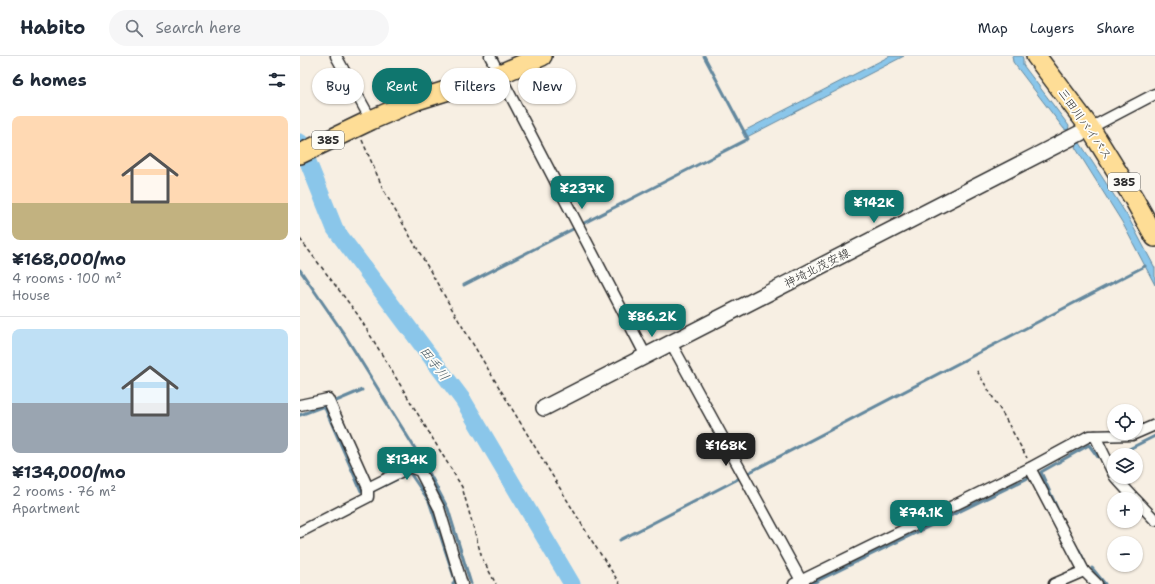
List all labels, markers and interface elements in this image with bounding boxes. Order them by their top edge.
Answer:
search box [109,10,389,46]
text: Habito [20,15,85,40]
icon: search [123,17,145,39]
text: Search here [155,18,241,38]
text: Map [978,19,1008,37]
text: Layers [1030,19,1074,37]
text: Share [1096,19,1135,37]
chip: Buy [312,68,364,104]
chip: Rent [372,68,432,104]
chip: Filters [440,68,510,104]
chip: New [518,68,576,104]
text: 6 homes [12,69,87,91]
icon: filters [266,69,288,91]
street label: 三田川バイパス [1054,85,1116,163]
road number: 385 [312,131,344,149]
icon: home [114,142,186,214]
road number: 385 [1108,173,1140,191]
pin: ¥237K [554,176,610,210]
text: ¥237K [560,180,604,197]
pin: ¥142K [846,190,902,224]
text: ¥142K [854,194,894,211]
street label: 神埼北茂安線 [781,245,853,291]
text: ¥168,000/mo [12,248,126,270]
text: 4 rooms · 100 m² [12,270,122,287]
text: House [12,287,50,304]
pin: ¥86.2K [619,304,685,338]
text: ¥86.2K [628,308,676,325]
water label: 田手川 [416,343,453,384]
icon: home [114,355,186,427]
map controls [1107,404,1143,572]
button: locate [1107,404,1143,440]
pin: ¥168K [698,433,754,467]
text: ¥168K [705,437,747,454]
pin: ¥134K [379,447,435,481]
button: layers [1107,448,1143,484]
text: ¥134K [386,451,428,468]
text: ¥134,000/mo [12,461,126,483]
text: 2 rooms · 76 m² [12,483,116,500]
button: + [1107,492,1143,528]
text: Apartment [12,500,80,517]
pin: ¥74.1K [888,500,954,534]
text: ¥74.1K [899,504,943,521]
button: − [1107,536,1143,572]

